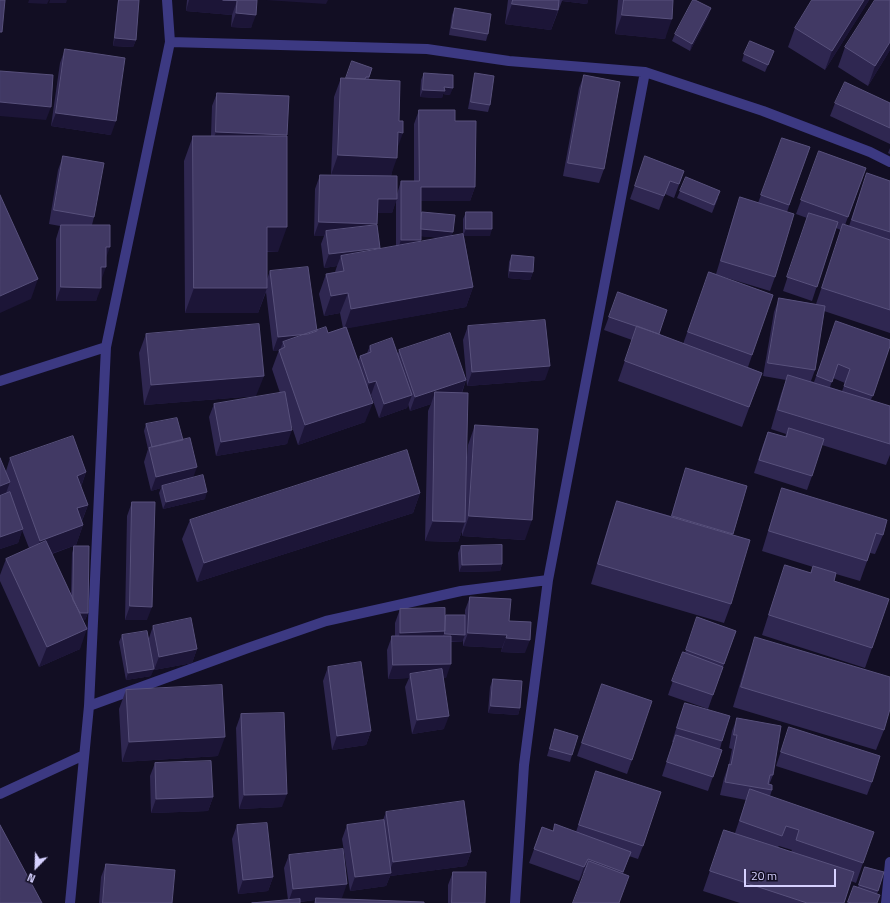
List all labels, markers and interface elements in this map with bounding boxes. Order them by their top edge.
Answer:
north arrow [16,847,56,887]
scale bar [746,861,838,887]
text: 20 m [751,866,777,885]
text: N [25,869,38,887]

